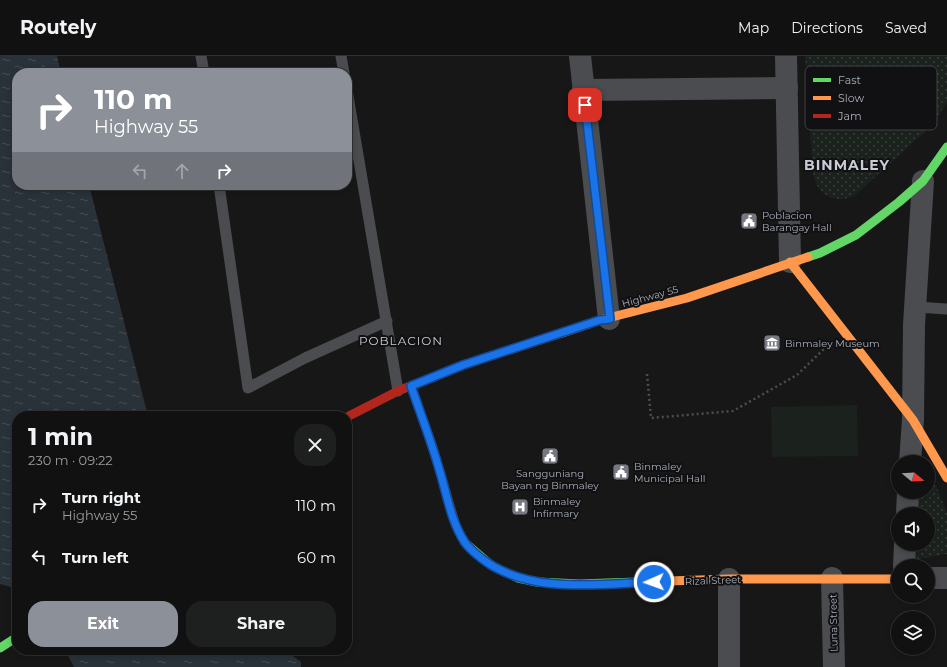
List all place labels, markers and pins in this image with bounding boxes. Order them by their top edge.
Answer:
pin [568,88,602,122]
place label: Poblacion Barangay Hall [762,209,832,234]
public building icon: Poblacion Barangay Hall [739,211,759,231]
museum icon: Binmaley Museum [762,333,782,353]
place label: Binmaley Museum [785,337,880,350]
public building icon: Sangguniang Bayan ng Binmaley [540,446,560,466]
place label: Binmaley Municipal Hall [634,460,705,485]
public building icon: Binmaley Municipal Hall [611,462,631,482]
place label: Sangguniang Bayan ng Binmaley [501,467,599,492]
place label: Binmaley Infirmary [533,495,581,520]
hospital icon: Binmaley Infirmary [510,497,530,517]

